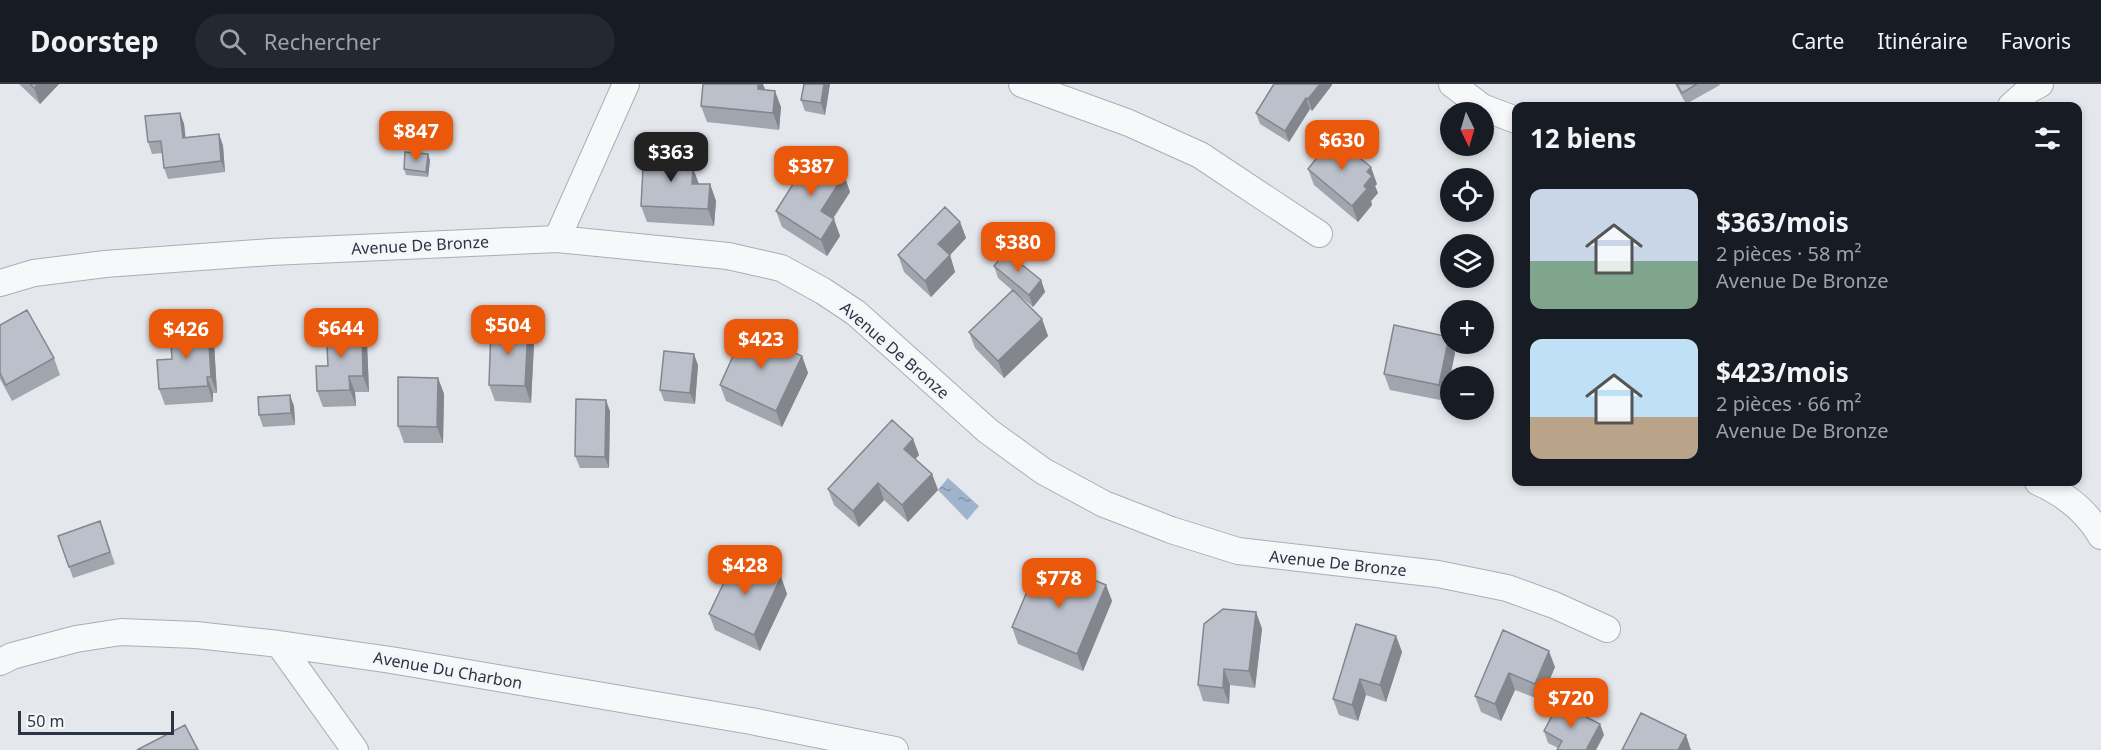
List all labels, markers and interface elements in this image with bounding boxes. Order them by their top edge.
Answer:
search box [195,14,615,68]
text: Doorstep [30,22,159,60]
icon: search [216,25,249,58]
text: Rechercher [264,26,381,56]
text: Carte [1791,27,1844,55]
text: Itinéraire [1877,27,1968,55]
text: Favoris [2001,27,2071,55]
north arrow [1440,102,1494,156]
map controls [1440,102,1494,420]
pin: $847 [380,111,452,162]
text: $847 [393,117,439,144]
pin: $630 [1306,120,1378,171]
text: 12 biens [1530,120,1636,156]
icon: filters [2031,122,2064,155]
text: $630 [1319,126,1365,153]
pin: $363 [635,132,707,183]
text: $363 [648,138,694,165]
pin: $387 [775,146,847,197]
text: $387 [788,152,834,179]
button: locate [1440,168,1494,222]
text: $363/mois [1716,204,1849,240]
icon: home [1578,213,1650,285]
pin: $380 [982,222,1054,273]
text: $380 [995,228,1041,255]
street label: Avenue De Bronze [351,230,489,260]
button: layers [1440,234,1494,288]
text: 2 pièces · 58 m² [1716,240,1861,267]
text: Avenue De Bronze [1716,267,1889,294]
street label: Avenue De Bronze [836,296,954,404]
button: + [1440,300,1494,354]
pin: $504 [472,305,544,356]
pin: $644 [305,308,377,359]
pin: $426 [150,309,222,360]
text: $504 [485,311,531,338]
text: $644 [318,314,364,341]
text: $426 [163,315,209,342]
pin: $423 [725,319,797,370]
text: $423 [738,325,784,352]
text: $423/mois [1716,354,1849,390]
icon: home [1578,363,1650,435]
button: − [1440,366,1494,420]
text: 2 pièces · 66 m² [1716,390,1861,417]
text: Avenue De Bronze [1716,417,1889,444]
pin: $428 [709,545,781,596]
street label: Avenue De Bronze [1268,545,1408,581]
text: $428 [722,551,768,578]
pin: $778 [1023,558,1095,609]
text: $778 [1036,564,1082,591]
street label: Avenue Du Charbon [372,646,524,694]
pin: $720 [1535,678,1607,729]
text: $720 [1548,684,1594,711]
scale bar [18,708,174,736]
text: 50 m [27,710,64,732]

